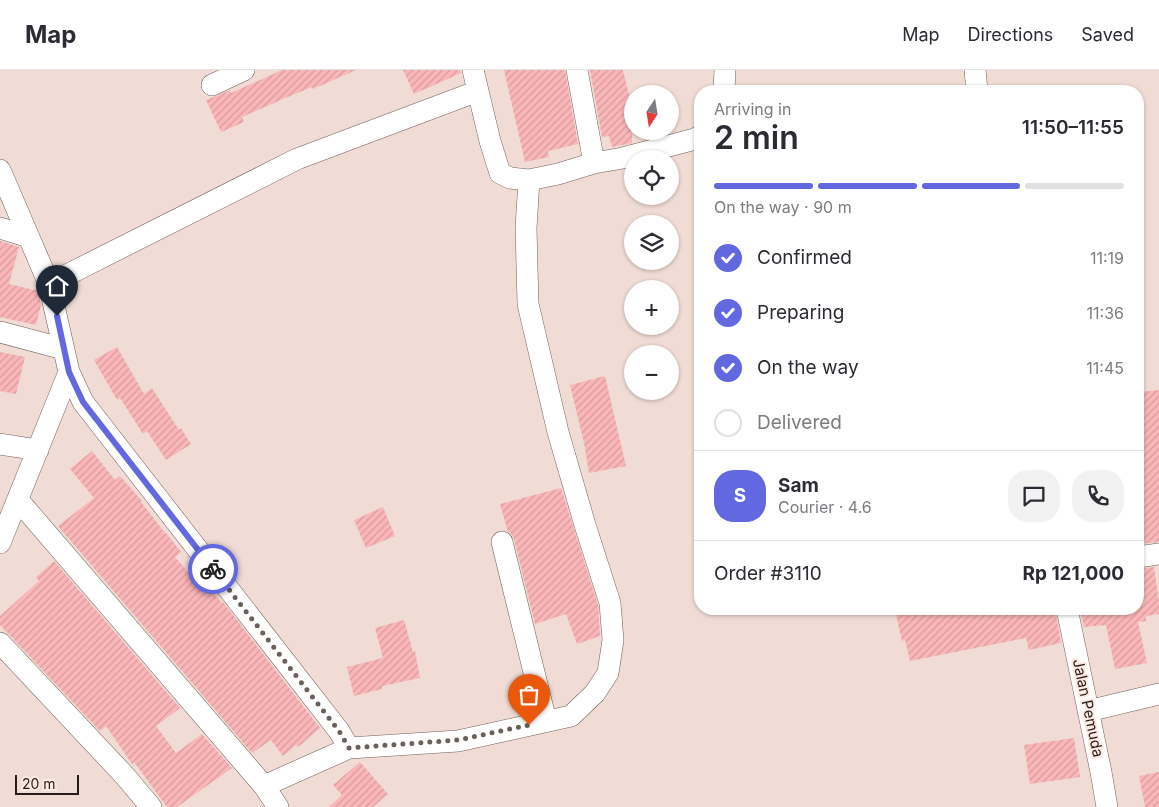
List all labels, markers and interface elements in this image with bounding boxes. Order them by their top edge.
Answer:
text: Map [25,20,76,49]
text: Map [902,24,940,45]
text: Directions [968,24,1053,45]
text: Saved [1081,24,1134,45]
north arrow [624,85,679,140]
map controls [624,85,679,400]
text: Arriving in [714,99,791,119]
text: 11:50–11:55 [1022,116,1124,139]
text: 2 min [714,118,799,157]
button: locate [624,150,679,205]
text: On the way · 90 m [714,197,852,217]
button: layers [624,215,679,270]
icon: check [714,244,742,272]
text: Confirmed [757,246,852,269]
text: 11:19 [1090,248,1124,268]
pin [36,265,78,316]
icon: home [43,272,71,300]
button: + [624,280,679,335]
icon: check [714,299,742,327]
text: Preparing [757,301,844,324]
text: 11:36 [1087,303,1124,323]
button: − [624,345,679,400]
icon: check [714,354,742,382]
text: On the way [757,356,859,379]
text: 11:45 [1086,358,1124,378]
text: Delivered [757,411,842,434]
button: chat [1008,470,1060,522]
button: phone [1072,470,1124,522]
text: Sam [778,474,819,497]
text: S [734,484,746,507]
text: Courier · 4.6 [778,497,872,517]
courier [188,544,238,594]
icon: bike [199,555,227,583]
text: Order #3110 [714,562,822,585]
text: Rp 121,000 [1022,562,1124,585]
street label: Jalan Pemuda [1069,657,1108,759]
pin [508,674,550,725]
icon: bag [515,681,543,709]
scale bar [15,772,79,795]
text: 20 m [22,775,56,792]

